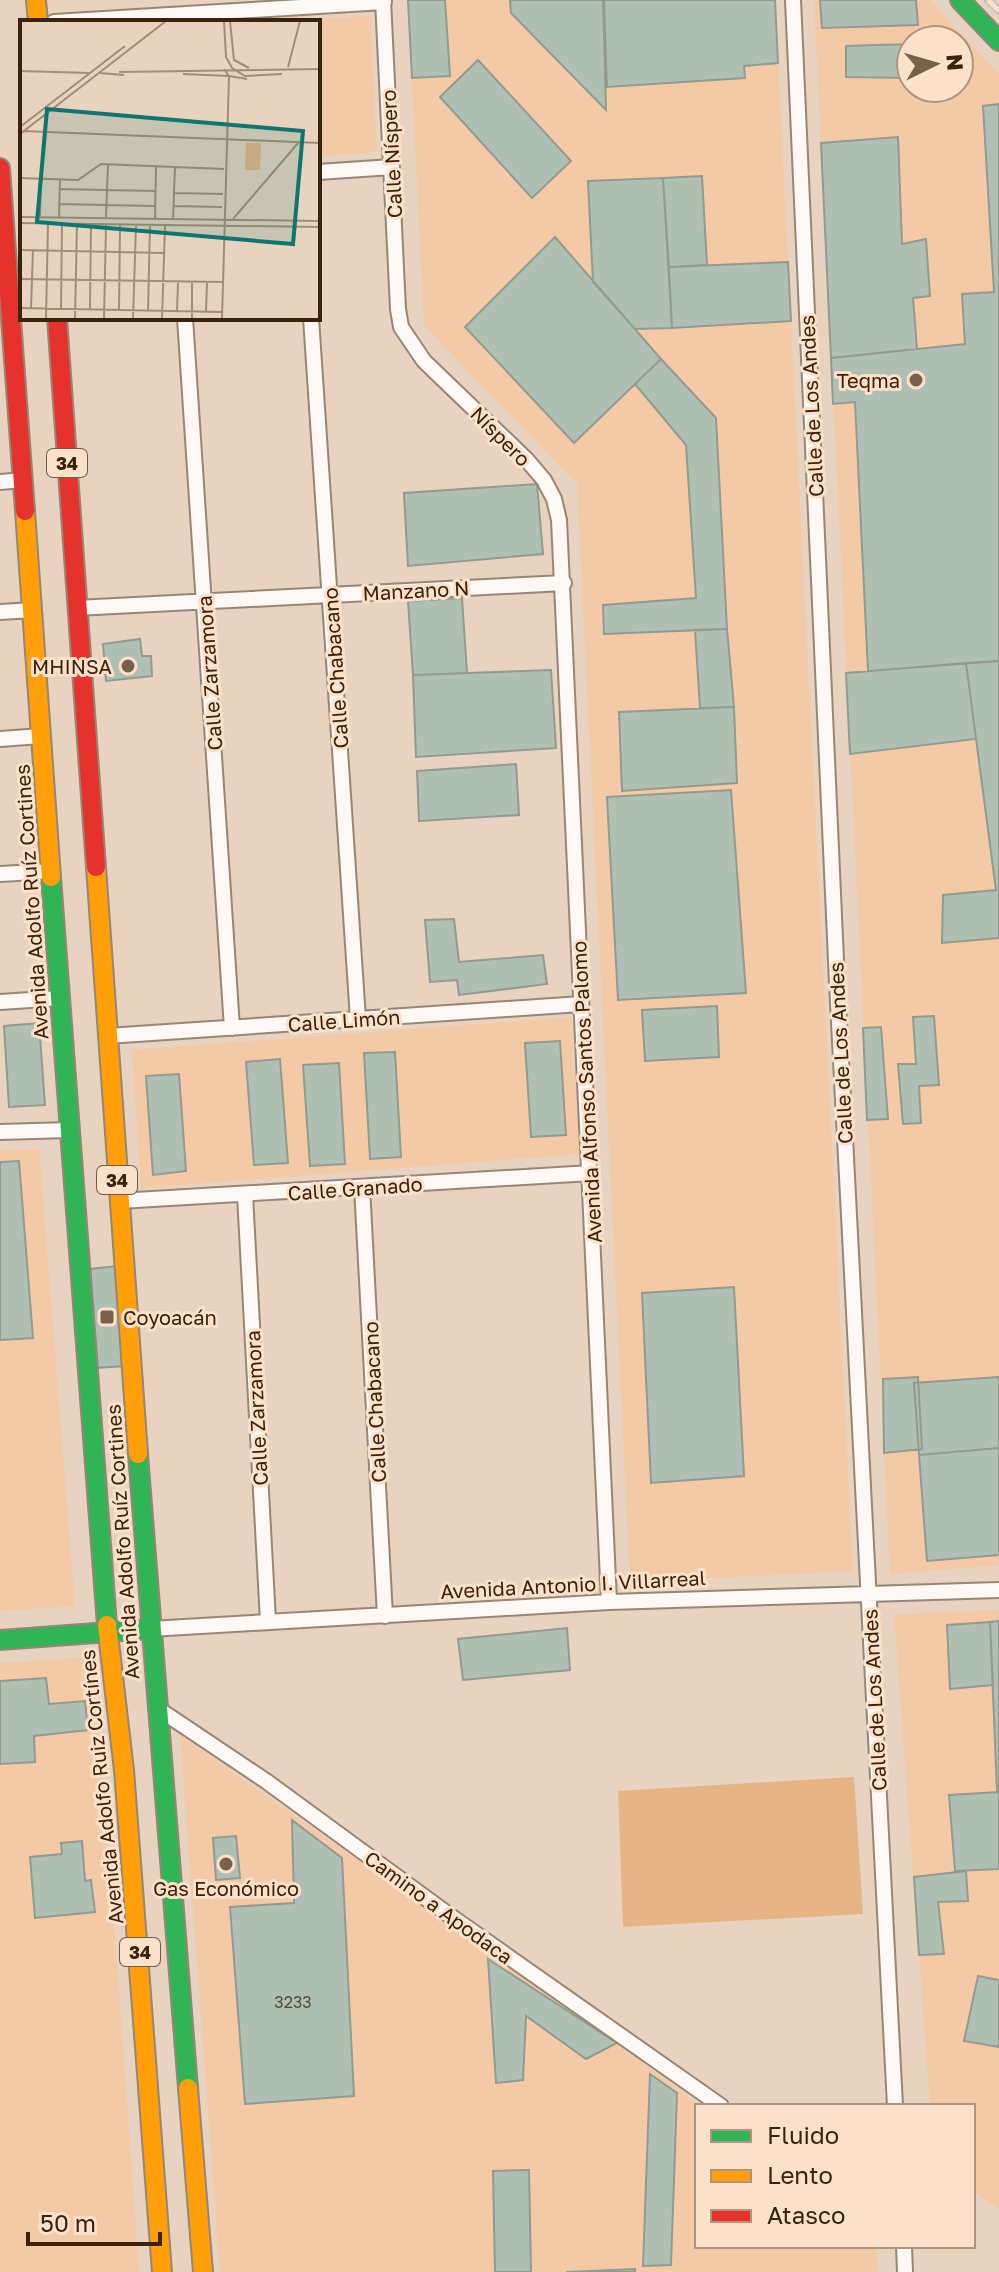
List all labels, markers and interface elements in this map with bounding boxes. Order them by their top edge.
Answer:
inset map [20,20,320,320]
north arrow [895,24,975,104]
text: N [941,53,970,72]
street label: Calle Níspero [376,89,406,219]
street label: Calle de Los Andes [794,314,828,498]
place label: Teqma [837,368,900,392]
marker: Teqma [907,371,925,389]
street label: Níspero [466,401,536,471]
road number: 34 [47,449,87,477]
street label: Manzano N [362,575,470,605]
street label: Calle Chabacano [317,587,353,749]
street label: Calle Zarzamora [192,595,226,751]
place label: MHINSA [32,654,112,678]
marker: MHINSA [119,657,137,675]
street label: Avenida Adolfo Ruíz Cortines [9,764,53,1040]
street label: Avenida Alfonso Santos Palomo [566,940,606,1244]
street label: Calle de Los Andes [823,961,857,1145]
street label: Calle Limón [287,1004,401,1036]
road number: 34 [97,1166,137,1194]
street label: Calle Granado [287,1171,423,1205]
place label: Coyoacán [123,1305,217,1329]
marker: Coyoacán [98,1308,116,1326]
street label: Calle Chabacano [358,1321,390,1483]
street label: Calle Zarzamora [240,1330,272,1486]
street label: Avenida Adolfo Ruíz Cortines [100,1404,144,1680]
street label: Avenida Antonio I. Villarreal [440,1565,706,1603]
street label: Calle de Los Andes [857,1608,891,1792]
street label: Avenida Adolfo Ruiz Cortínes [75,1649,127,1925]
street label: Camino a Apodaca [360,1845,518,1969]
marker: Gas Económico [217,1855,235,1873]
place label: Gas Económico [153,1876,299,1900]
road number: 34 [120,1938,160,1966]
house number: 3233 [274,1992,312,2012]
legend [695,2104,975,2248]
text: Fluido [767,2120,839,2149]
text: Lento [767,2160,833,2189]
scale bar [28,2196,160,2246]
text: Atasco [767,2200,845,2229]
text: 50 m [40,2208,96,2237]

